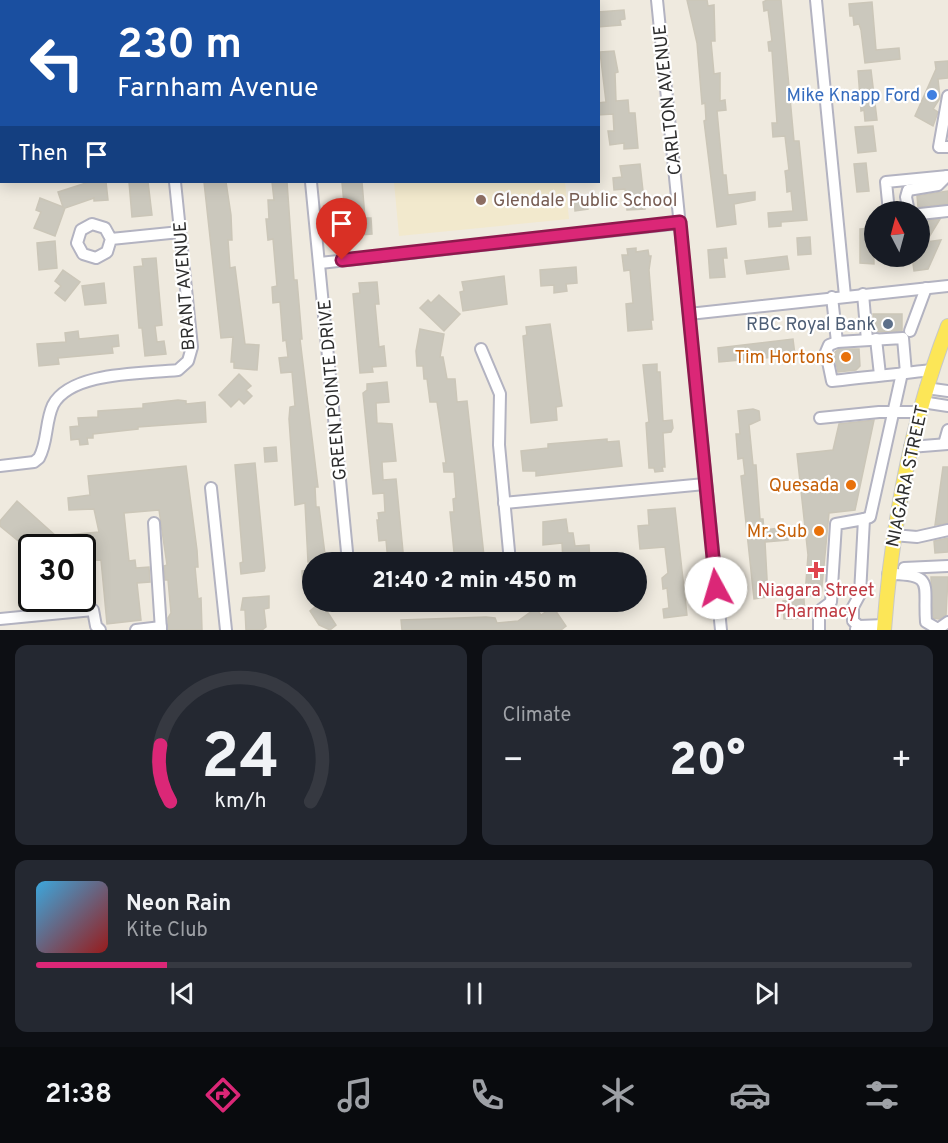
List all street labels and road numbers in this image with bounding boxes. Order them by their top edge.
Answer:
street label: CARLTON AVENUE [649,23,688,176]
street label: BRANT AVENUE [170,220,201,351]
street label: GREEN POINTE DRIVE [314,298,353,481]
street label: NIAGARA STREET [882,403,935,549]

